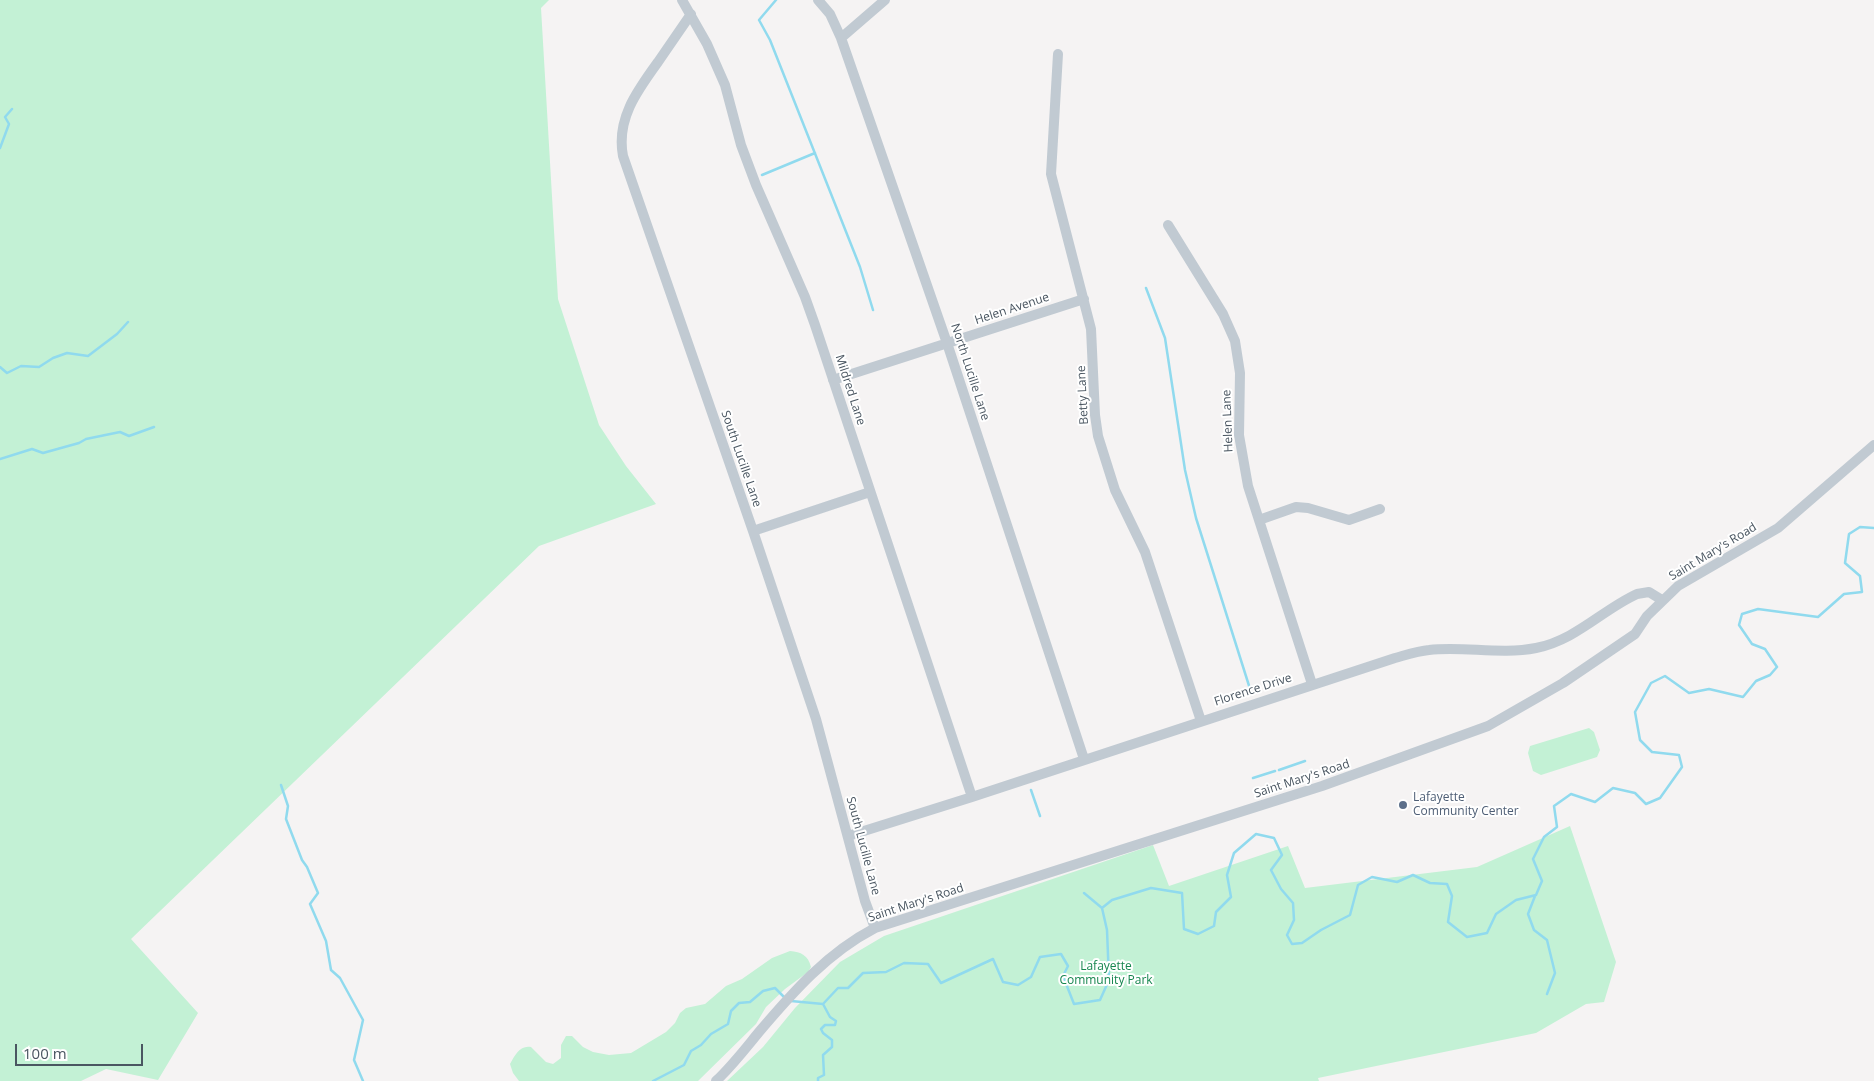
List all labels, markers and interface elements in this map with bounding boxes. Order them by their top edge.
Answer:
street label: Helen Avenue [973,290,1051,328]
street label: North Lucille Lane [948,322,992,422]
street label: Mildred Lane [832,353,868,427]
street label: Betty Lane [1074,365,1092,425]
street label: Helen Lane [1220,389,1236,453]
street label: South Lucille Lane [718,409,764,509]
street label: Saint Mary's Road [1667,520,1759,584]
street label: Florence Drive [1213,671,1293,709]
street label: Saint Mary's Road [1252,757,1352,801]
place label: Lafayette Community Center [1413,791,1519,819]
street label: South Lucille Lane [843,795,883,897]
marker: Lafayette Community Center [1397,799,1409,811]
street label: Saint Mary's Road [866,881,966,925]
park label: Lafayette Community Park [1059,960,1153,988]
scale bar [18,1034,145,1066]
text: 100 m [23,1043,67,1063]

